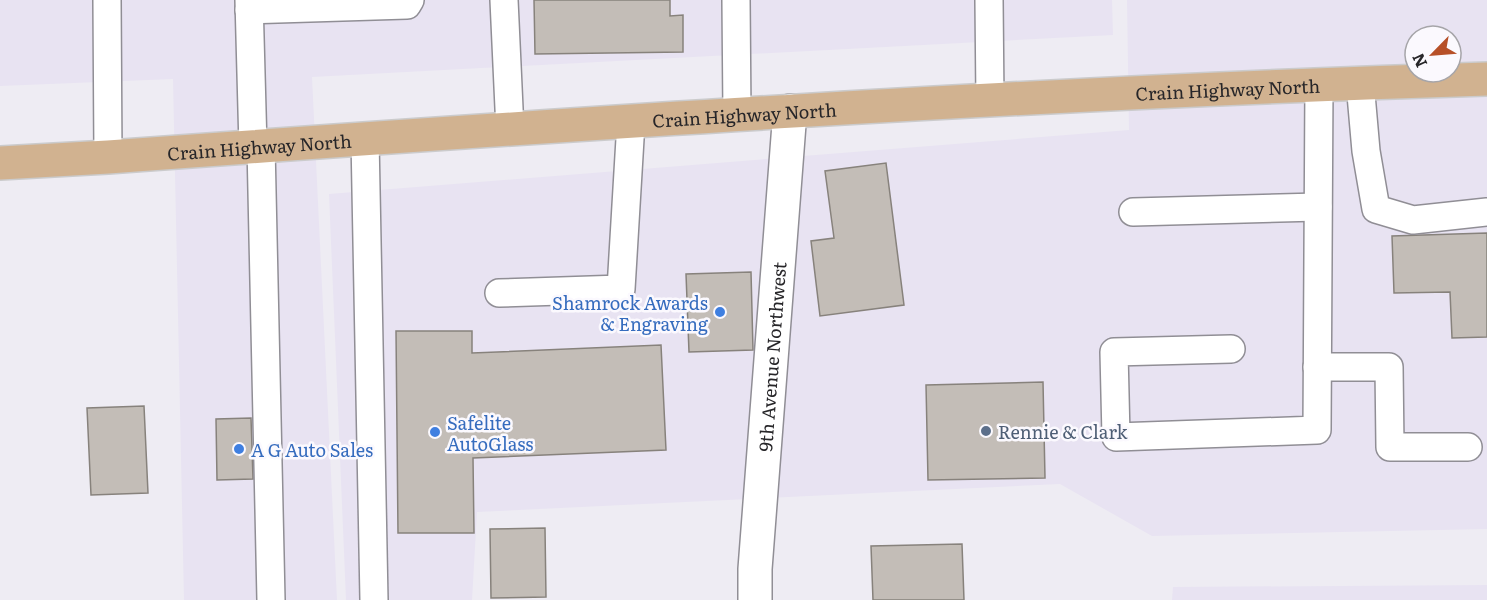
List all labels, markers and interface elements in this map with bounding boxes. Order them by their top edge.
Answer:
north arrow [1403,24,1463,84]
text: N [1405,50,1432,72]
street label: Crain Highway North [1135,71,1321,106]
street label: Crain Highway North [651,95,837,133]
street label: Crain Highway North [166,126,353,166]
street label: 9th Avenue Northwest [751,260,792,452]
place label: Shamrock Awards & Engraving [552,289,709,337]
marker: Shamrock Awards & Engraving [713,305,727,319]
place label: Safelite AutoGlass [447,409,533,457]
place label: Rennie & Clark [998,418,1129,445]
marker: Rennie & Clark [979,424,993,438]
marker: Safelite AutoGlass [428,425,442,439]
place label: A G Auto Sales [251,436,373,463]
marker: A G Auto Sales [232,442,246,456]

